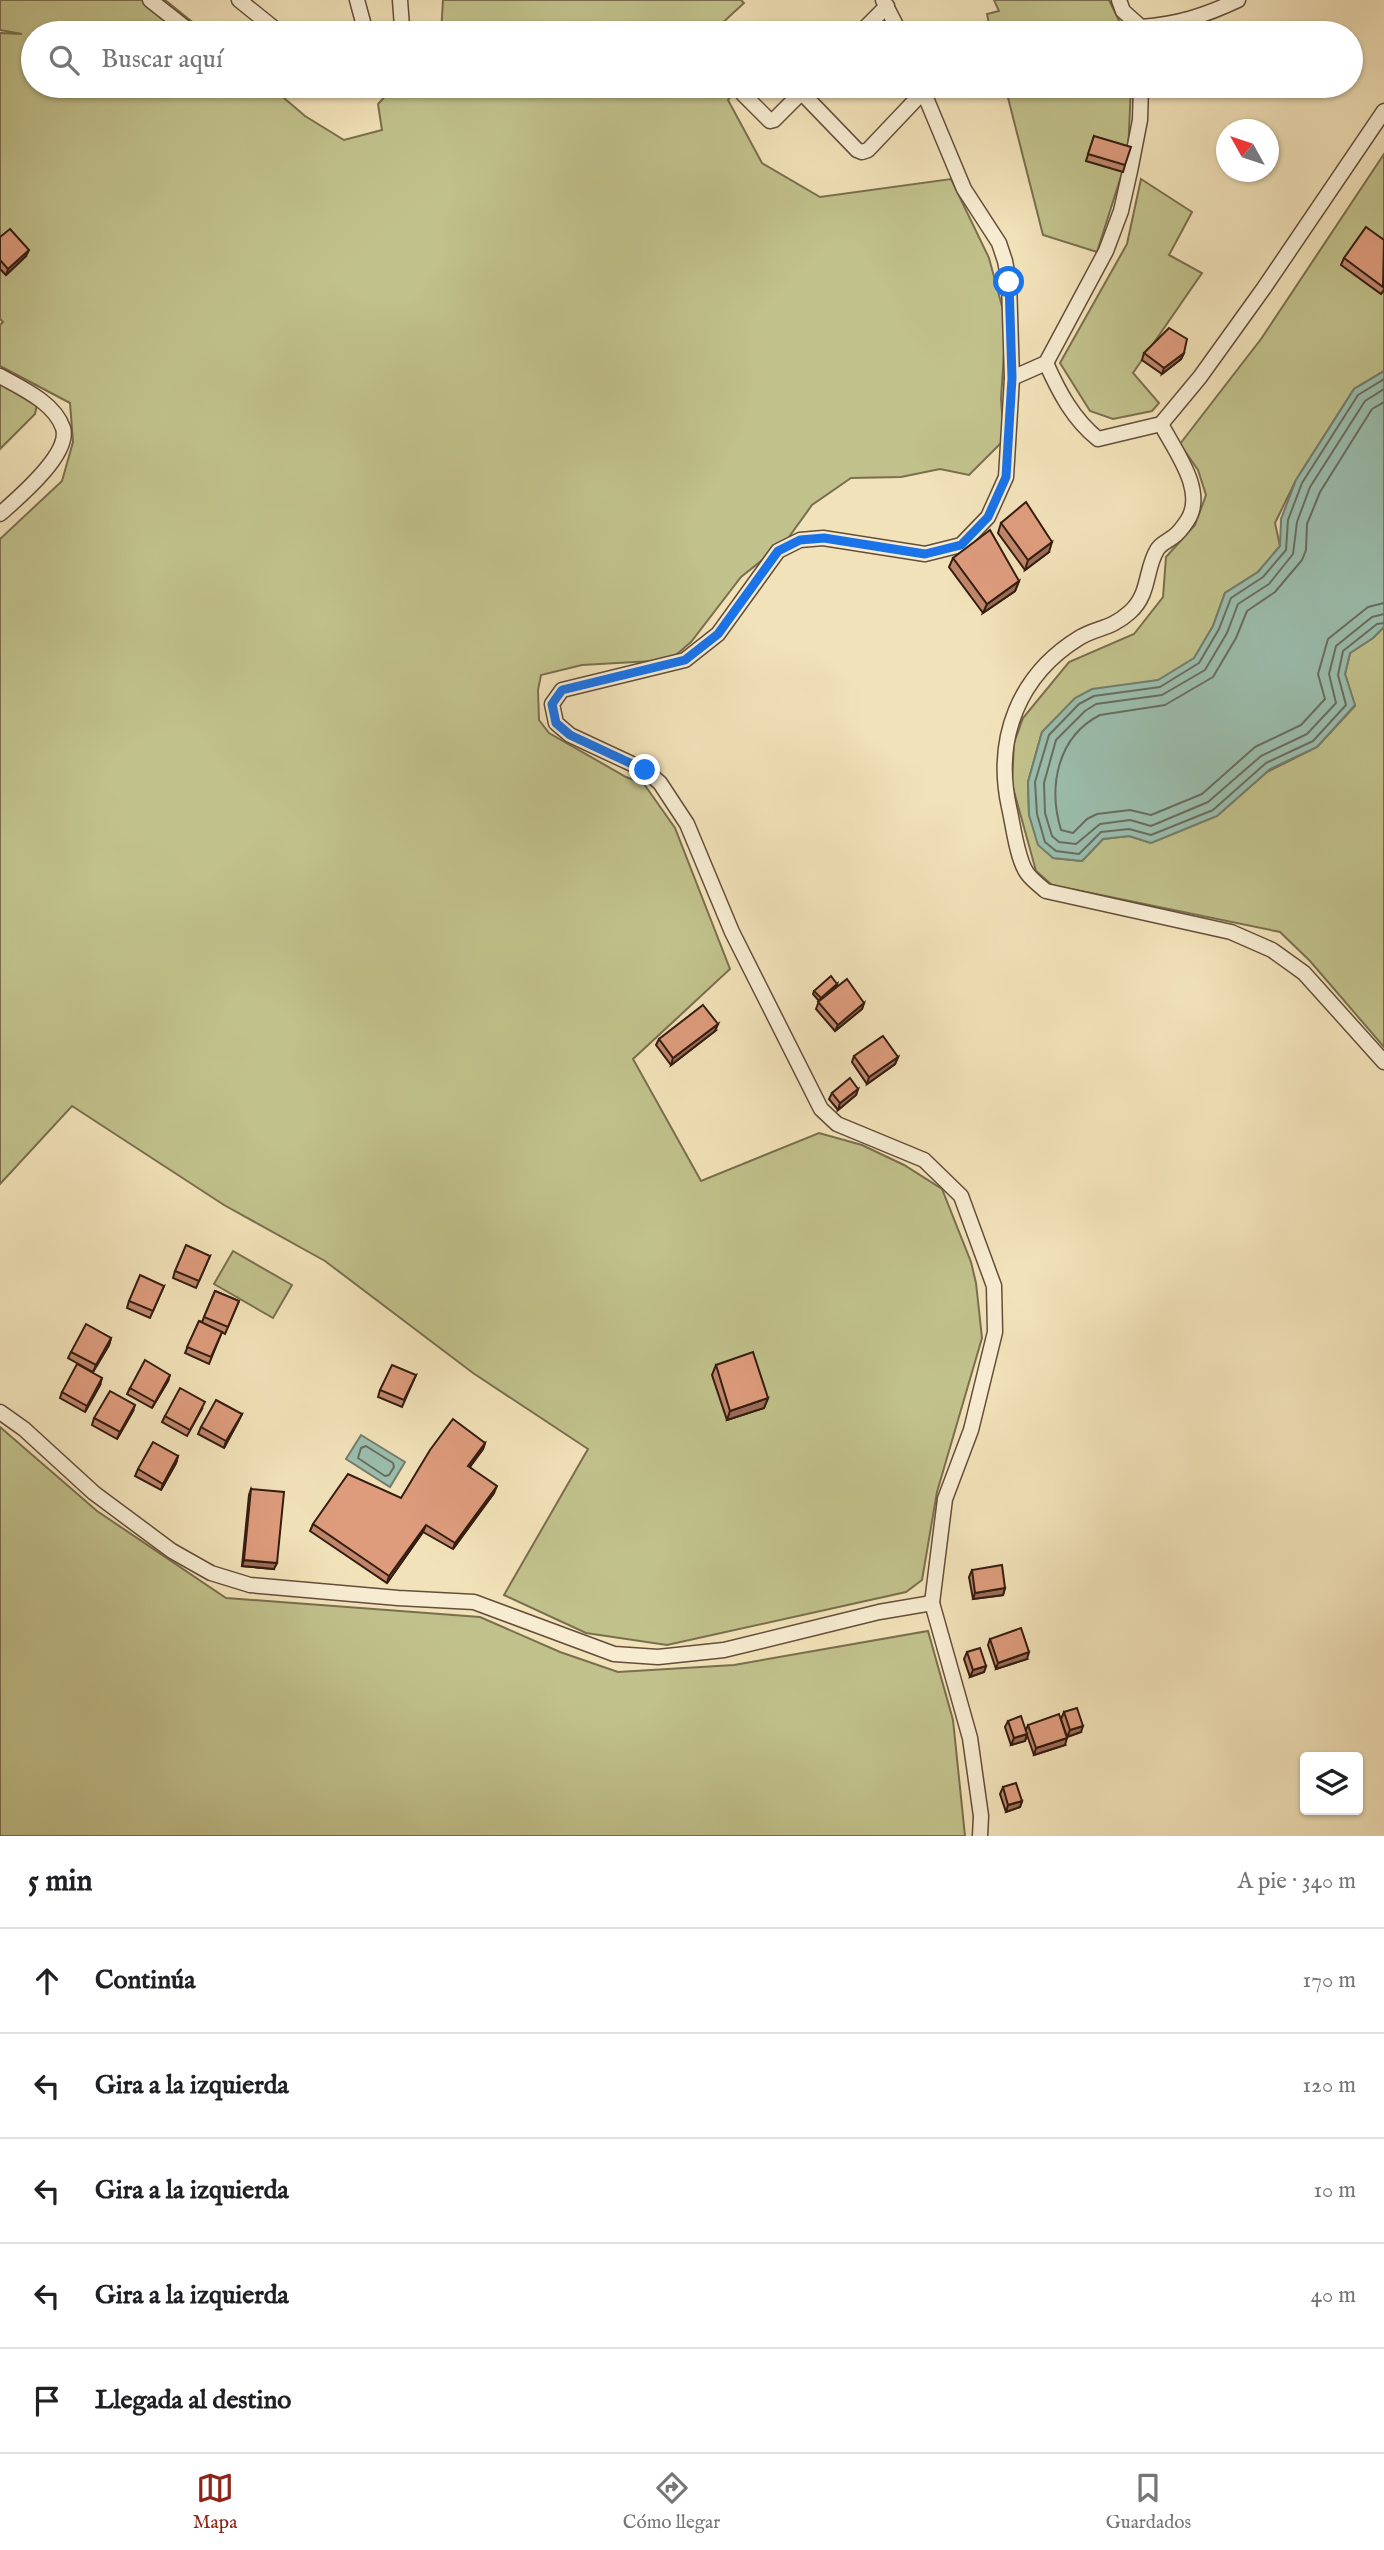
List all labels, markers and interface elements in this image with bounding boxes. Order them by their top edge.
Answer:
search box [21,21,1363,98]
icon: search [45,41,83,79]
text: Buscar aquí [101,43,223,76]
north arrow [1216,119,1279,182]
route start [993,266,1024,297]
route end [629,754,660,785]
map controls [1300,1752,1363,1815]
button: layers [1300,1752,1363,1815]
text: 5 min [28,1863,93,1901]
text: A pie · 340 m [1237,1867,1356,1896]
icon: ahead [28,1962,66,2000]
text: Continúa [95,1964,196,1997]
text: 170 m [1303,1966,1356,1995]
icon: left [28,2067,66,2105]
text: Gira a la izquierda [95,2069,289,2102]
text: 120 m [1303,2071,1356,2100]
icon: left [28,2172,66,2210]
text: Gira a la izquierda [95,2174,289,2207]
text: 10 m [1313,2176,1356,2205]
icon: left [28,2277,66,2315]
text: Gira a la izquierda [95,2279,289,2312]
text: 40 m [1311,2281,1356,2310]
icon: arrive [28,2382,66,2420]
text: Llegada al destino [95,2384,291,2417]
tab: Mapa [193,2469,237,2535]
tab: Cómo llegar [623,2469,720,2535]
tab: Guardados [1106,2469,1191,2535]

